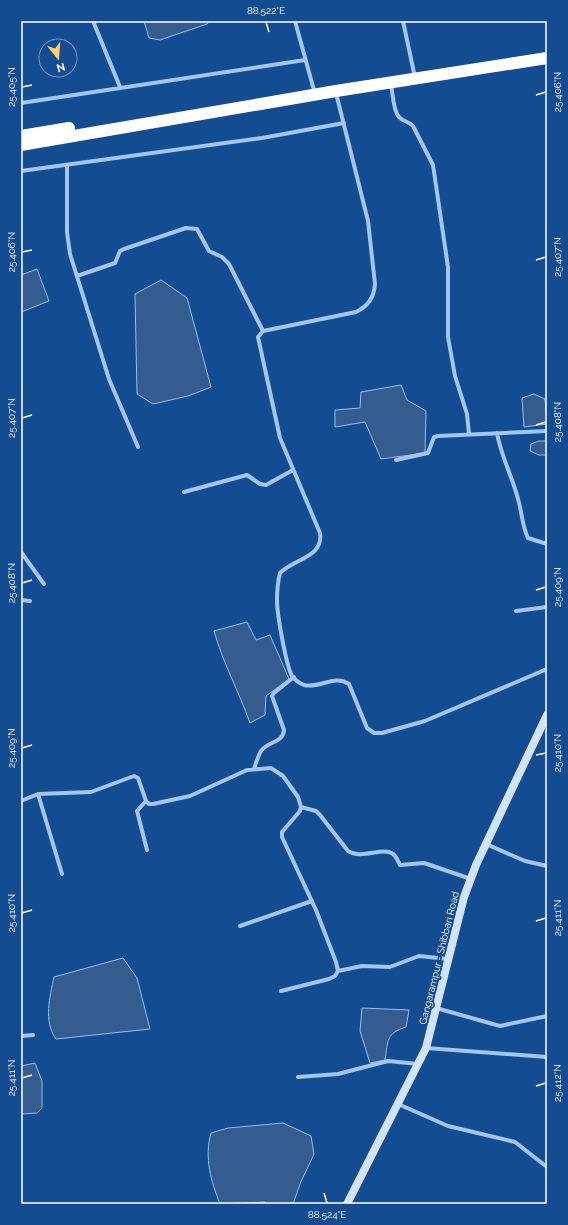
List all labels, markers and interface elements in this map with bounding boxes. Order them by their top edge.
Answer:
text: 88.522°E [247,5,285,16]
north arrow [38,38,78,78]
text: N [55,60,67,75]
text: 25.405°N [6,67,17,107]
text: 25.406°N [552,72,563,112]
text: 25.406°N [6,232,17,272]
text: 25.407°N [552,237,563,277]
text: 25.407°N [6,398,17,438]
text: 25.408°N [552,402,563,442]
text: 25.408°N [6,563,17,603]
text: 25.409°N [552,567,563,607]
text: 25.409°N [6,728,17,768]
text: 25.410°N [552,734,563,772]
street label: Gangarampur - Shibbari Road [417,890,461,1026]
text: 25.410°N [6,894,17,932]
text: 25.411°N [552,900,563,936]
text: 25.411°N [6,1060,17,1096]
text: 25.412°N [552,1064,563,1102]
text: 88.524°E [308,1209,346,1220]

